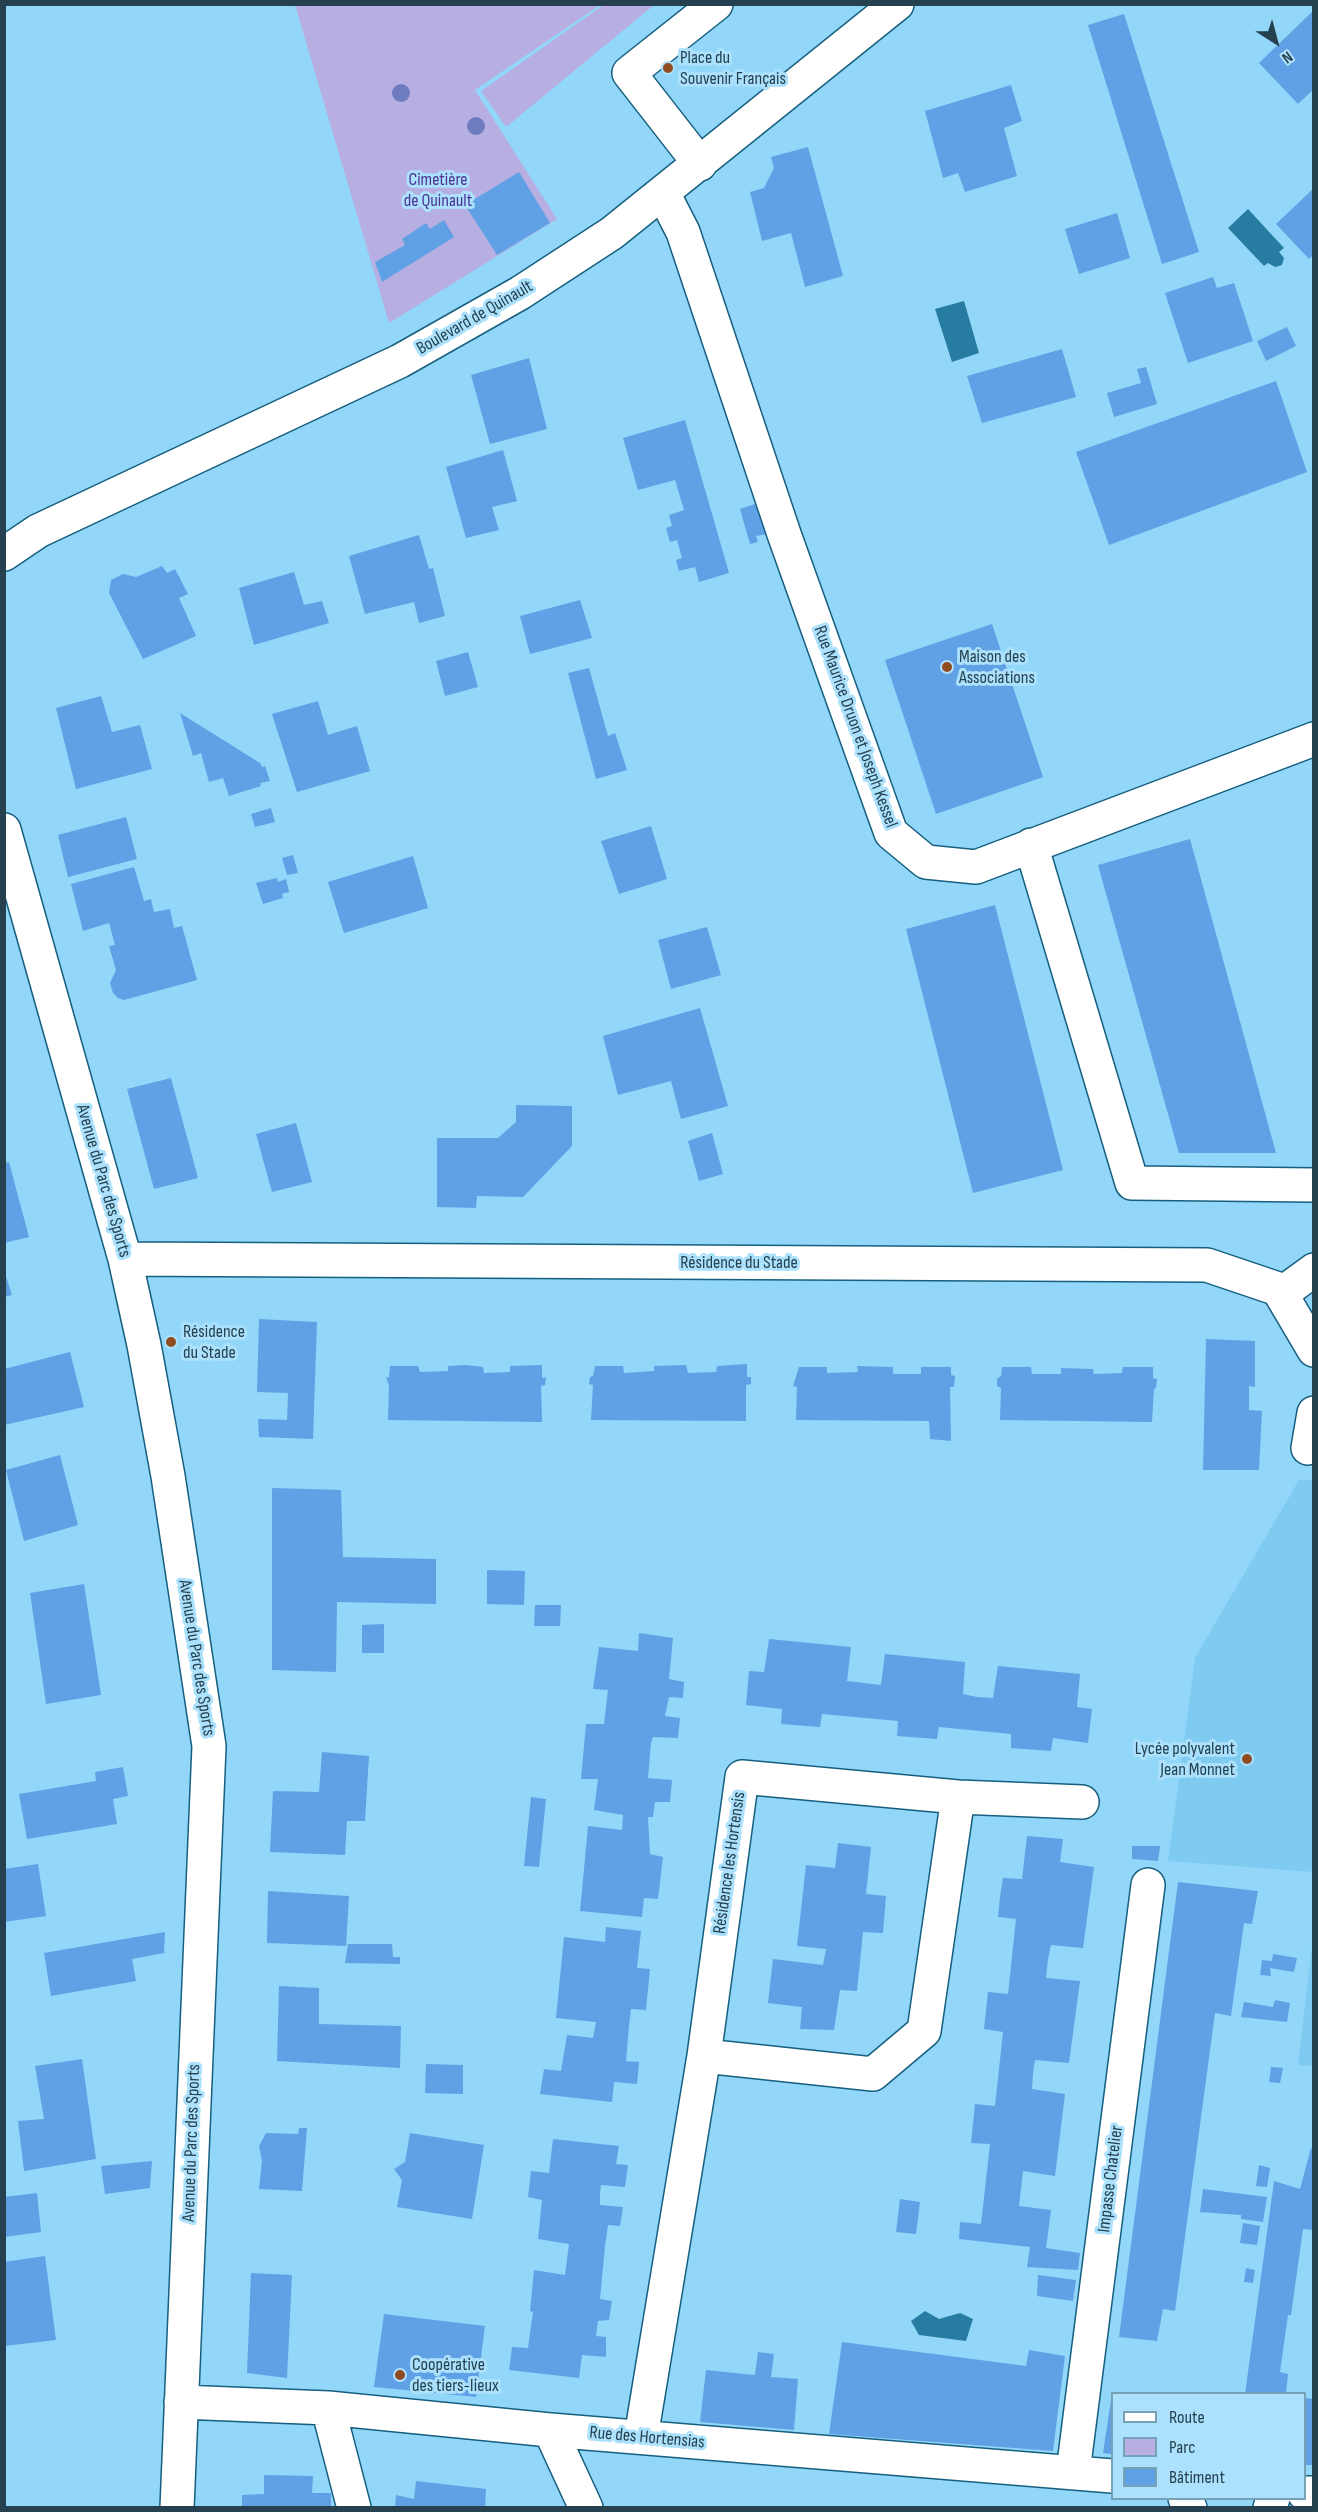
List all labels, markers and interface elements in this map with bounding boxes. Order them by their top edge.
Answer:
north arrow [1246,12,1306,72]
place label: Place du Souvenir Français [680,47,786,90]
text: N [1278,47,1296,67]
marker: Place du Souvenir Français [661,61,675,75]
park label: Cimetière de Quinault [404,169,472,212]
street label: Boulevard de Quinault [413,276,537,360]
street label: Rue Maurice Druon et Joseph Kessel [808,623,902,831]
place label: Maison des Associations [959,646,1035,688]
marker: Maison des Associations [940,660,954,674]
street label: Avenue du Parc des Sports [71,1102,135,1260]
street label: Résidence du Stade [680,1252,798,1274]
place label: Résidence du Stade [183,1321,245,1364]
marker: Résidence du Stade [164,1335,178,1349]
street label: Avenue du Parc des Sports [173,1578,219,1738]
place label: Lycée polyvalent Jean Monnet [1135,1738,1235,1780]
marker: Lycée polyvalent Jean Monnet [1240,1752,1254,1766]
street label: Résidence les Hortensis [709,1791,751,1935]
street label: Avenue du Parc des Sports [178,2064,206,2222]
street label: Impasse Chatelier [1094,2124,1128,2234]
place label: Coopérative des tiers-lieux [412,2354,499,2396]
marker: Coopérative des tiers-lieux [393,2368,407,2382]
legend [1111,2392,1306,2500]
text: Route [1169,2407,1205,2428]
street label: Rue des Hortensias [589,2422,705,2454]
text: Parc [1169,2437,1195,2458]
text: Bâtiment [1169,2467,1225,2488]

